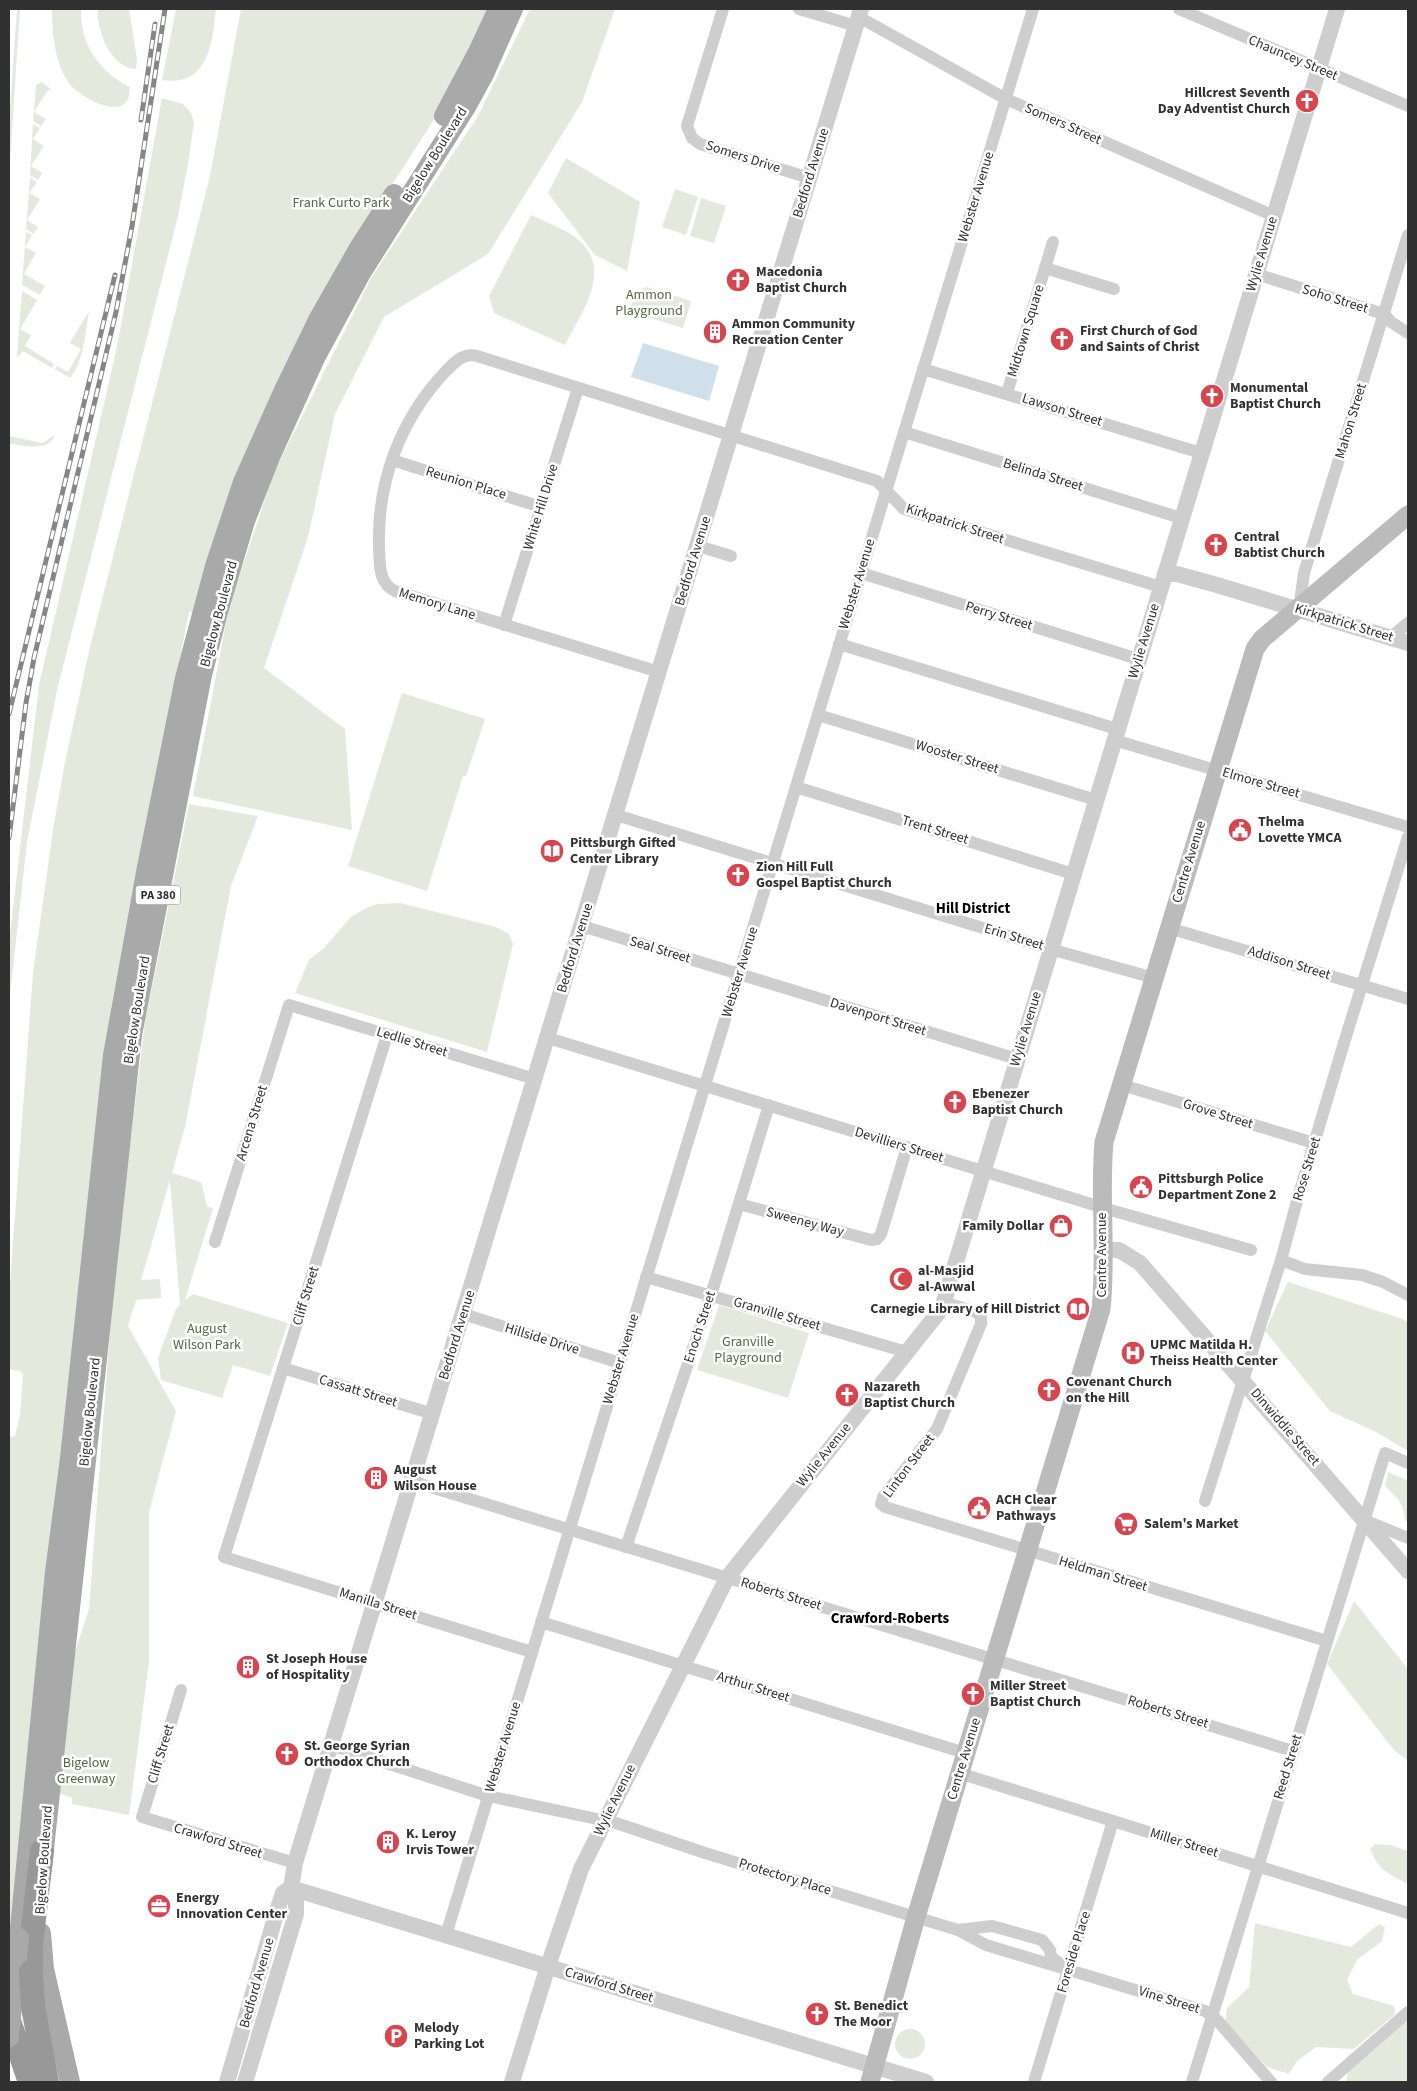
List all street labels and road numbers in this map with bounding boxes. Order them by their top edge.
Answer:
street label: Chauncey Street [1245,30,1341,86]
street label: Somers Street [1021,98,1105,150]
street label: Bigelow Boulevard [398,103,472,207]
street label: Bedford Avenue [788,126,834,220]
street label: Somers Drive [703,136,783,178]
street label: Webster Avenue [953,149,999,245]
street label: Wylie Avenue [1241,214,1283,294]
street label: Soho Street [1299,279,1371,319]
street label: Midtown Square [1002,282,1050,380]
street label: Mahon Street [1330,381,1372,461]
street label: Lawson Street [1019,388,1105,432]
street label: Belinda Street [1001,453,1086,497]
street label: Reunion Place [423,461,509,505]
street label: White Hill Drive [518,461,564,553]
street label: Kirkpatrick Street [903,499,1007,549]
street label: Bedford Avenue [670,514,716,608]
street label: Webster Avenue [834,536,880,632]
street label: Bigelow Boulevard [195,559,243,669]
street label: Memory Lane [396,583,478,625]
street label: Perry Street [963,596,1035,636]
street label: Kirkpatrick Street [1292,599,1396,648]
street label: Wylie Avenue [1123,601,1165,681]
street label: Wooster Street [913,735,1001,779]
street label: Elmore Street [1220,762,1302,804]
street label: Trent Street [899,810,971,850]
street label: Centre Avenue [1167,818,1211,906]
road number: PA 380 [136,886,180,904]
street label: Bedford Avenue [552,901,598,995]
street label: Erin Street [982,918,1046,956]
street label: Webster Avenue [717,924,763,1020]
street label: Seal Street [627,931,693,969]
street label: Addison Street [1245,941,1333,985]
street label: Bigelow Boulevard [119,954,155,1066]
street label: Wylie Avenue [1005,989,1047,1069]
street label: Davenport Street [827,993,929,1041]
street label: Ledlie Street [374,1022,450,1062]
street label: Arcena Street [231,1083,273,1163]
street label: Grove Street [1181,1094,1256,1134]
street label: Devilliers Street [852,1122,946,1168]
street label: Rose Street [1288,1134,1326,1204]
street label: Sweeney Way [764,1202,847,1242]
street label: Centre Avenue [1092,1212,1112,1297]
street label: Cliff Street [288,1264,325,1328]
street label: Bedford Avenue [434,1288,480,1382]
street label: Enoch Street [679,1288,721,1366]
street label: Granville Street [731,1292,823,1336]
street label: Webster Avenue [598,1311,644,1407]
street label: Hillside Drive [502,1318,582,1360]
street label: Bigelow Boulevard [74,1357,106,1467]
street label: Cassatt Street [316,1370,400,1412]
street label: Dinwiddie Street [1246,1384,1325,1470]
street label: Wylie Avenue [792,1419,856,1491]
street label: Linton Street [878,1430,940,1502]
street label: Heldman Street [1056,1551,1150,1597]
street label: Roberts Street [738,1572,824,1616]
street label: Manilla Street [337,1583,420,1625]
street label: Arthur Street [714,1666,792,1708]
street label: Roberts Street [1125,1690,1211,1734]
street label: Webster Avenue [480,1699,526,1795]
street label: Centre Avenue [942,1715,986,1803]
street label: Cliff Street [143,1722,180,1786]
street label: Reed Street [1269,1732,1307,1802]
street label: Wylie Avenue [589,1761,641,1839]
street label: Bigelow Boulevard [30,1805,58,1915]
street label: Crawford Street [171,1818,265,1864]
street label: Miller Street [1147,1823,1221,1863]
street label: Protectory Place [736,1853,834,1901]
street label: Foreside Place [1052,1909,1096,1995]
street label: Bedford Avenue [235,1936,279,2030]
street label: Crawford Street [562,1962,656,2008]
street label: Vine Street [1136,1981,1202,2019]

